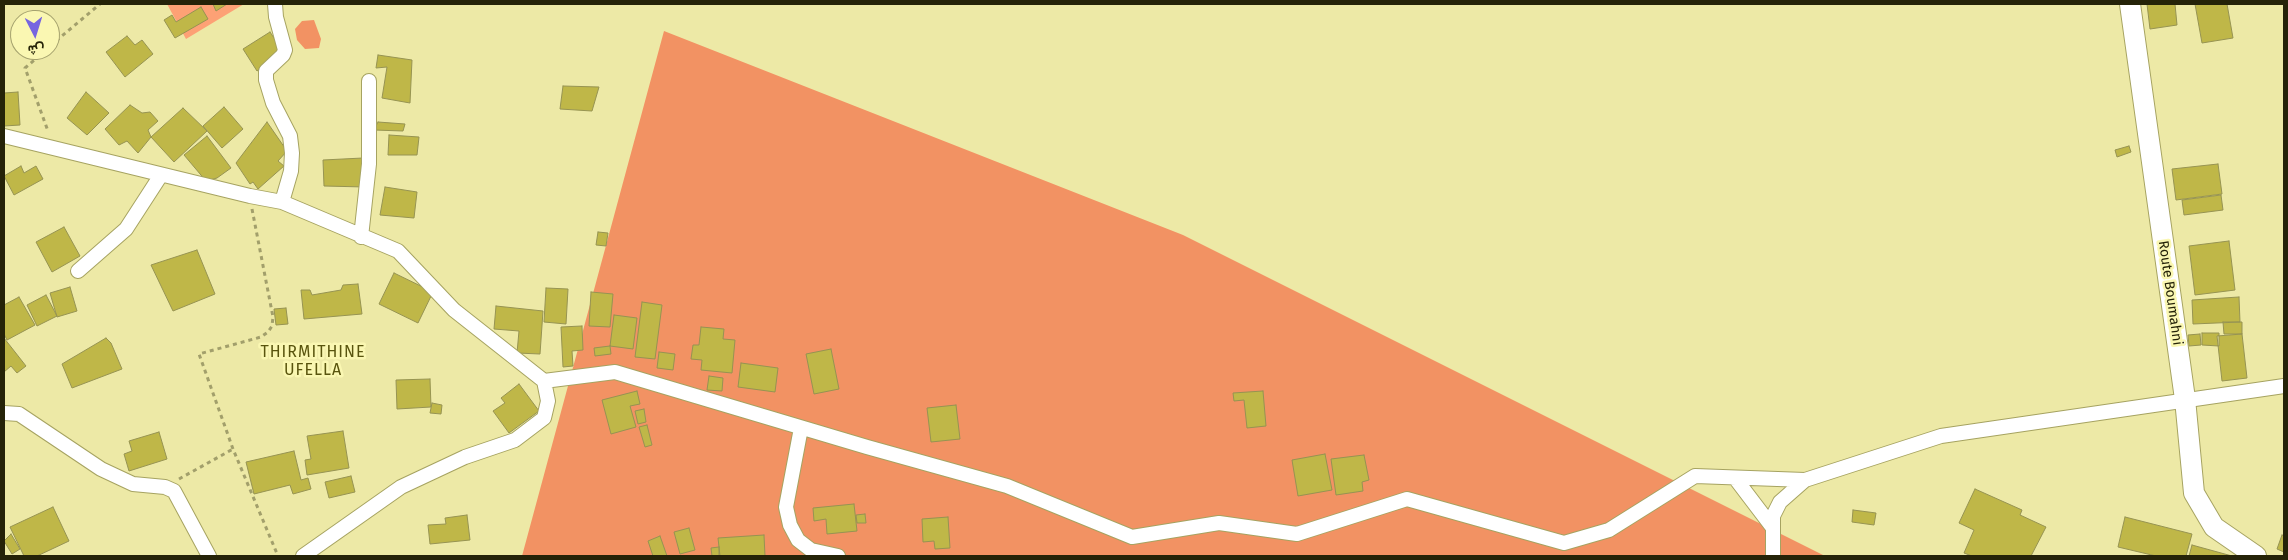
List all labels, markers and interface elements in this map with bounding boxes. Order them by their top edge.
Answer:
north arrow [10,10,60,60]
text: ش [27,40,45,59]
street label: Route Boumahni [2154,240,2186,346]
district label: THIRMITHINE UFELLA [259,343,367,381]

